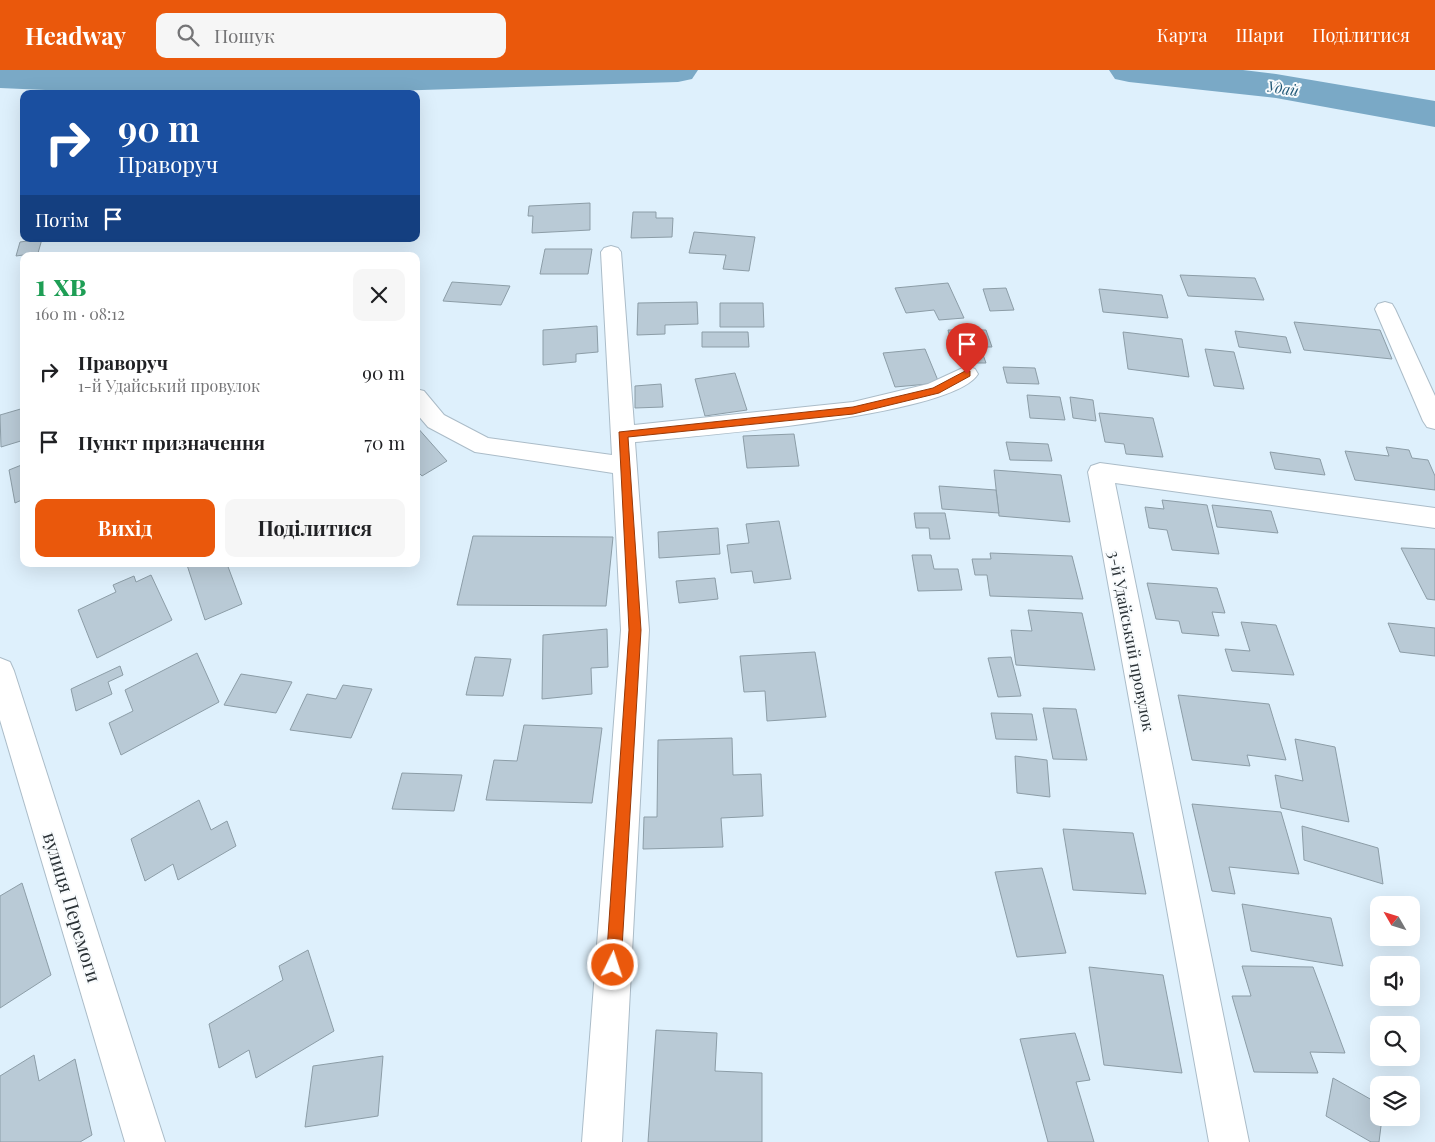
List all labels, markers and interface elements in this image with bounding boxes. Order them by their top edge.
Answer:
search box [156,13,506,58]
text: Headway [25,19,126,51]
icon: search [174,21,202,49]
text: Пошук [214,22,275,48]
text: Карта [1157,23,1207,47]
text: Шари [1235,23,1284,47]
text: Поділитися [1312,23,1410,47]
water label: Удай [1266,76,1301,100]
text: 90 m [118,104,200,151]
icon: right [35,110,100,175]
text: Праворуч [118,149,218,179]
icon: arrive [99,205,127,233]
text: Потім [35,206,89,232]
text: 1 хв [35,264,87,304]
button: close [353,269,405,321]
text: 160 m · 08:12 [35,303,125,324]
pin [946,323,988,374]
icon: arrive [953,330,981,358]
text: Праворуч [78,349,168,375]
icon: right [35,358,63,386]
text: 90 m [362,359,405,385]
text: 1-й Удайський провулок [78,375,260,396]
icon: arrive [35,428,63,456]
text: Пункт призначення [78,429,265,455]
text: 70 m [364,429,405,455]
button: Вихід [35,499,215,557]
button: Поділитися [225,499,405,557]
street label: 3-й Удайський провулок [1104,549,1160,733]
street label: вулиця Перемоги [38,829,108,985]
north arrow [1370,896,1420,946]
map controls [1370,896,1420,1126]
position arrow [586,938,638,990]
button: sound [1370,956,1420,1006]
button: search [1370,1016,1420,1066]
button: layers [1370,1076,1420,1126]

